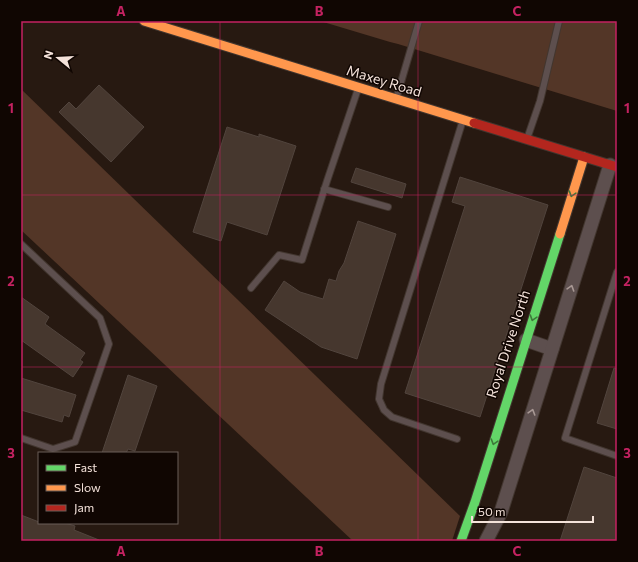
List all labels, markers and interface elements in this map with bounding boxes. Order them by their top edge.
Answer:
text: A [116,3,126,19]
text: B [315,3,324,19]
text: C [513,3,522,19]
north arrow [38,38,78,78]
text: N [41,49,55,61]
street label: Maxey Road [345,61,424,100]
text: 1 [8,100,14,116]
text: 1 [624,100,630,116]
one-way arrow [568,190,577,197]
text: 2 [7,273,15,289]
text: 2 [623,273,631,289]
one-way arrow [566,285,575,292]
street label: Royal Drive North [482,288,533,400]
one-way arrow [529,314,538,321]
one-way arrow [527,409,536,416]
one-way arrow [490,438,498,445]
text: 3 [7,445,15,461]
text: 3 [623,445,631,461]
legend [38,452,178,524]
text: Fast [74,460,97,474]
text: Slow [74,480,101,494]
scale bar [472,498,593,524]
text: Jam [74,500,94,515]
text: 50 m [478,504,506,518]
text: A [116,543,126,559]
text: B [315,543,324,559]
text: C [513,543,522,559]

